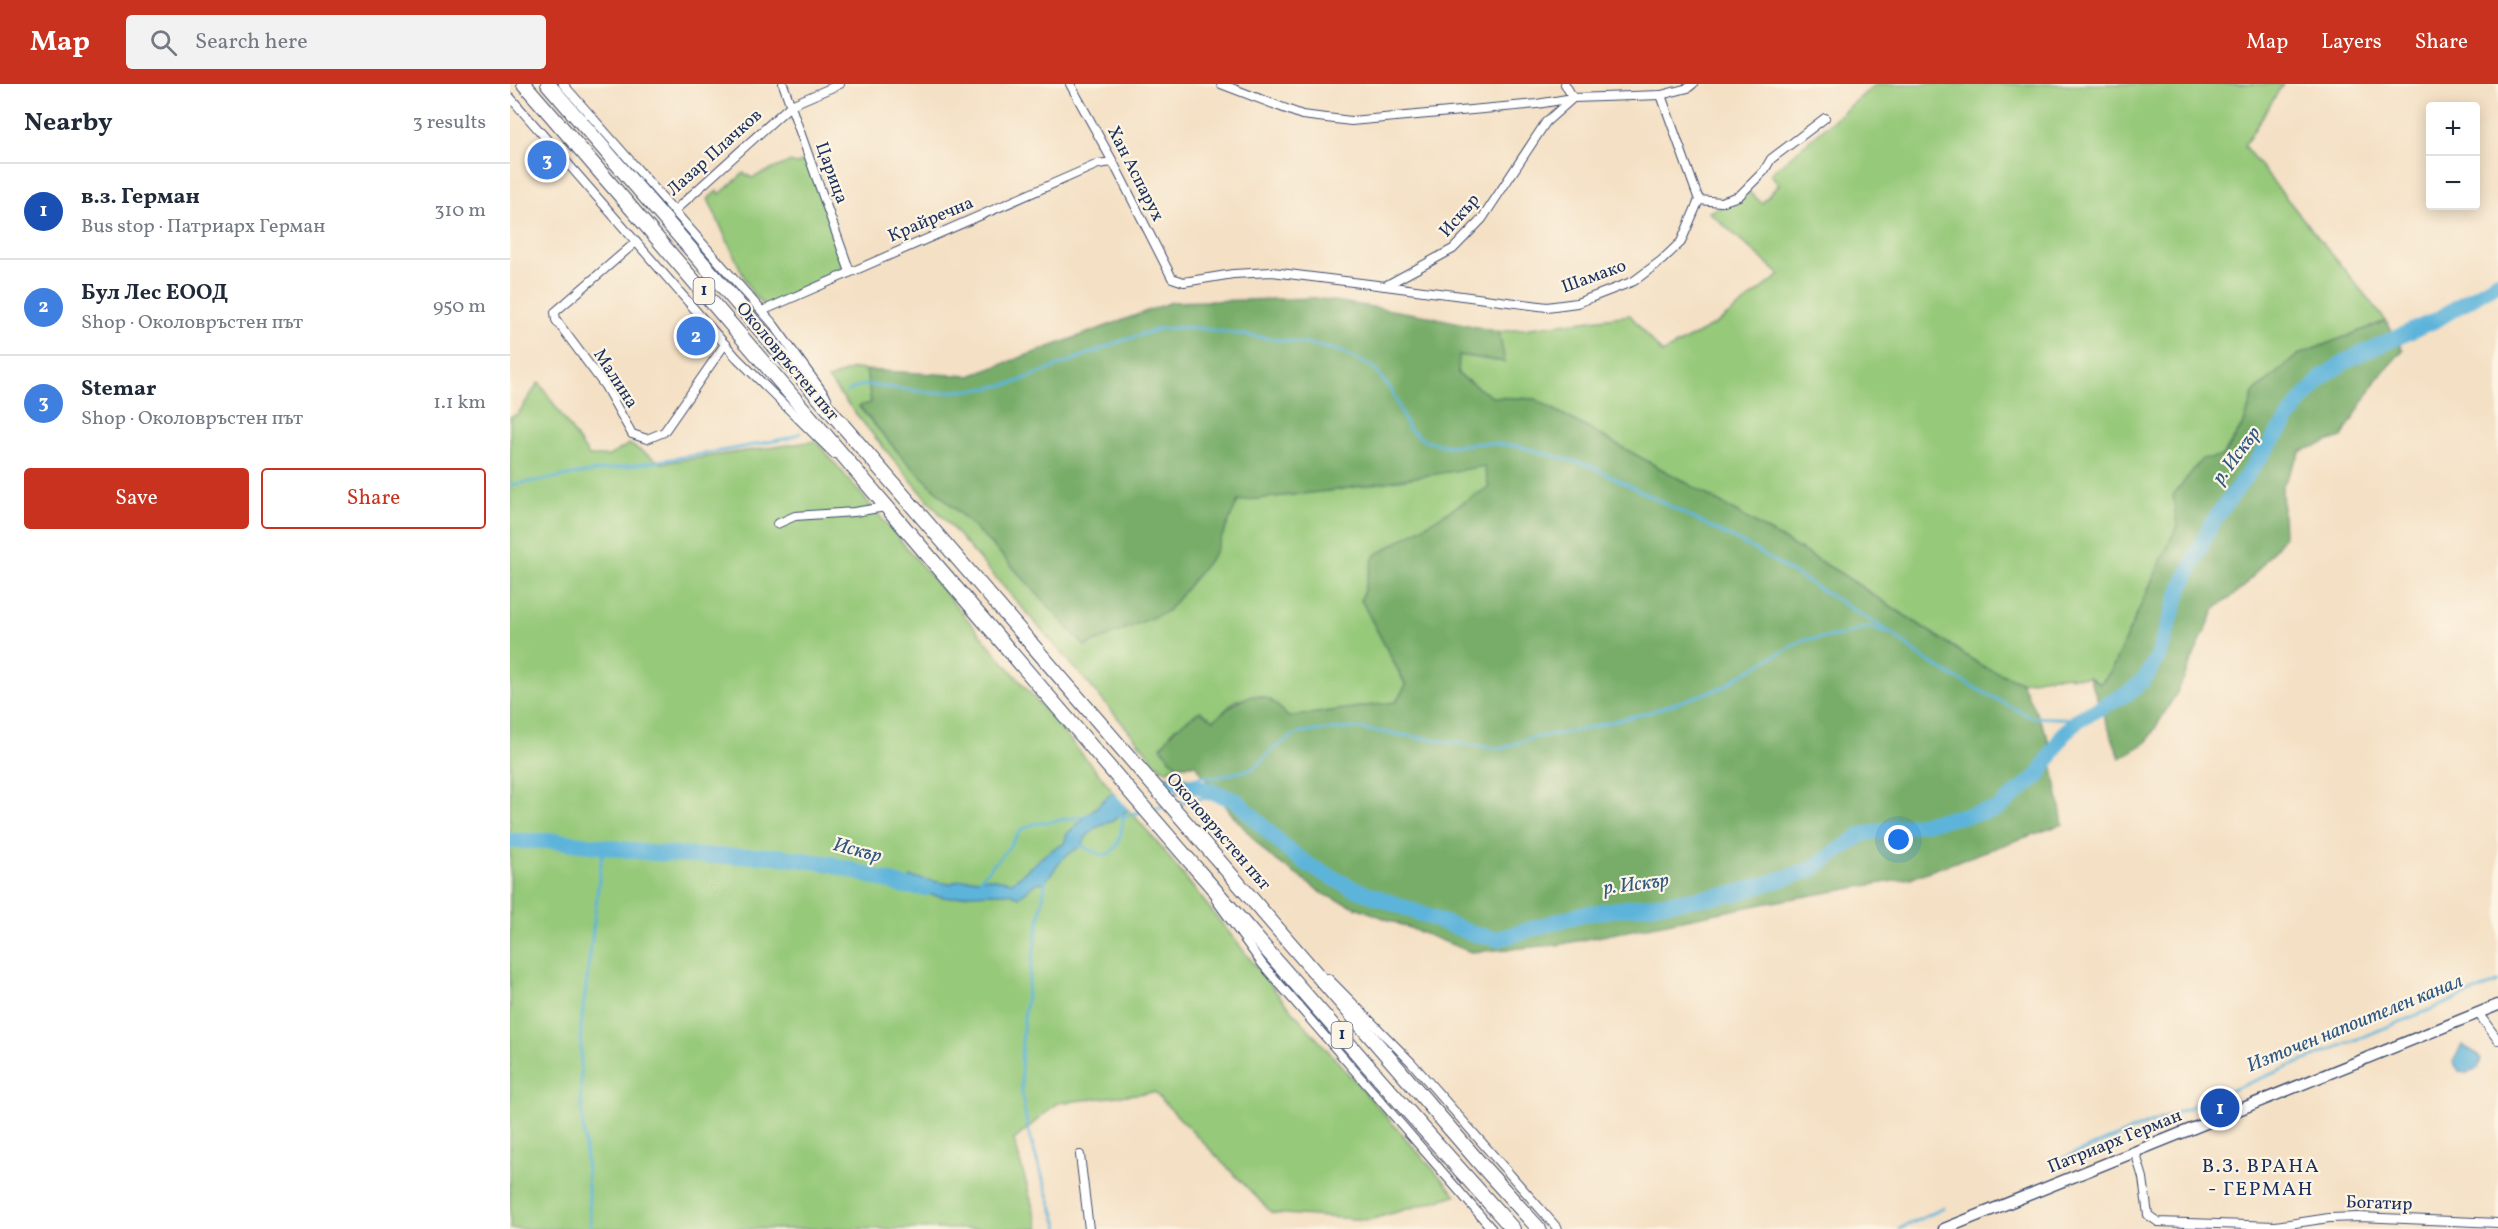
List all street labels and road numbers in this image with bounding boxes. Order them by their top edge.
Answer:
street label: Лазар Плачков [662,103,768,203]
street label: Хан Аспарух [1100,122,1170,226]
street label: Царица [808,139,854,207]
street label: Искър [1434,189,1486,243]
street label: Крайречна [884,191,978,249]
street label: Шамако [1558,254,1630,300]
road number: 1 [694,278,714,304]
street label: Околовръстен път [730,297,844,427]
street label: Малина [586,344,644,414]
street label: Околовръстен път [1160,768,1276,896]
road number: 1 [1332,1022,1352,1048]
street label: Патриарх Герман [2044,1104,2186,1180]
street label: Богатир [2345,1190,2413,1218]

